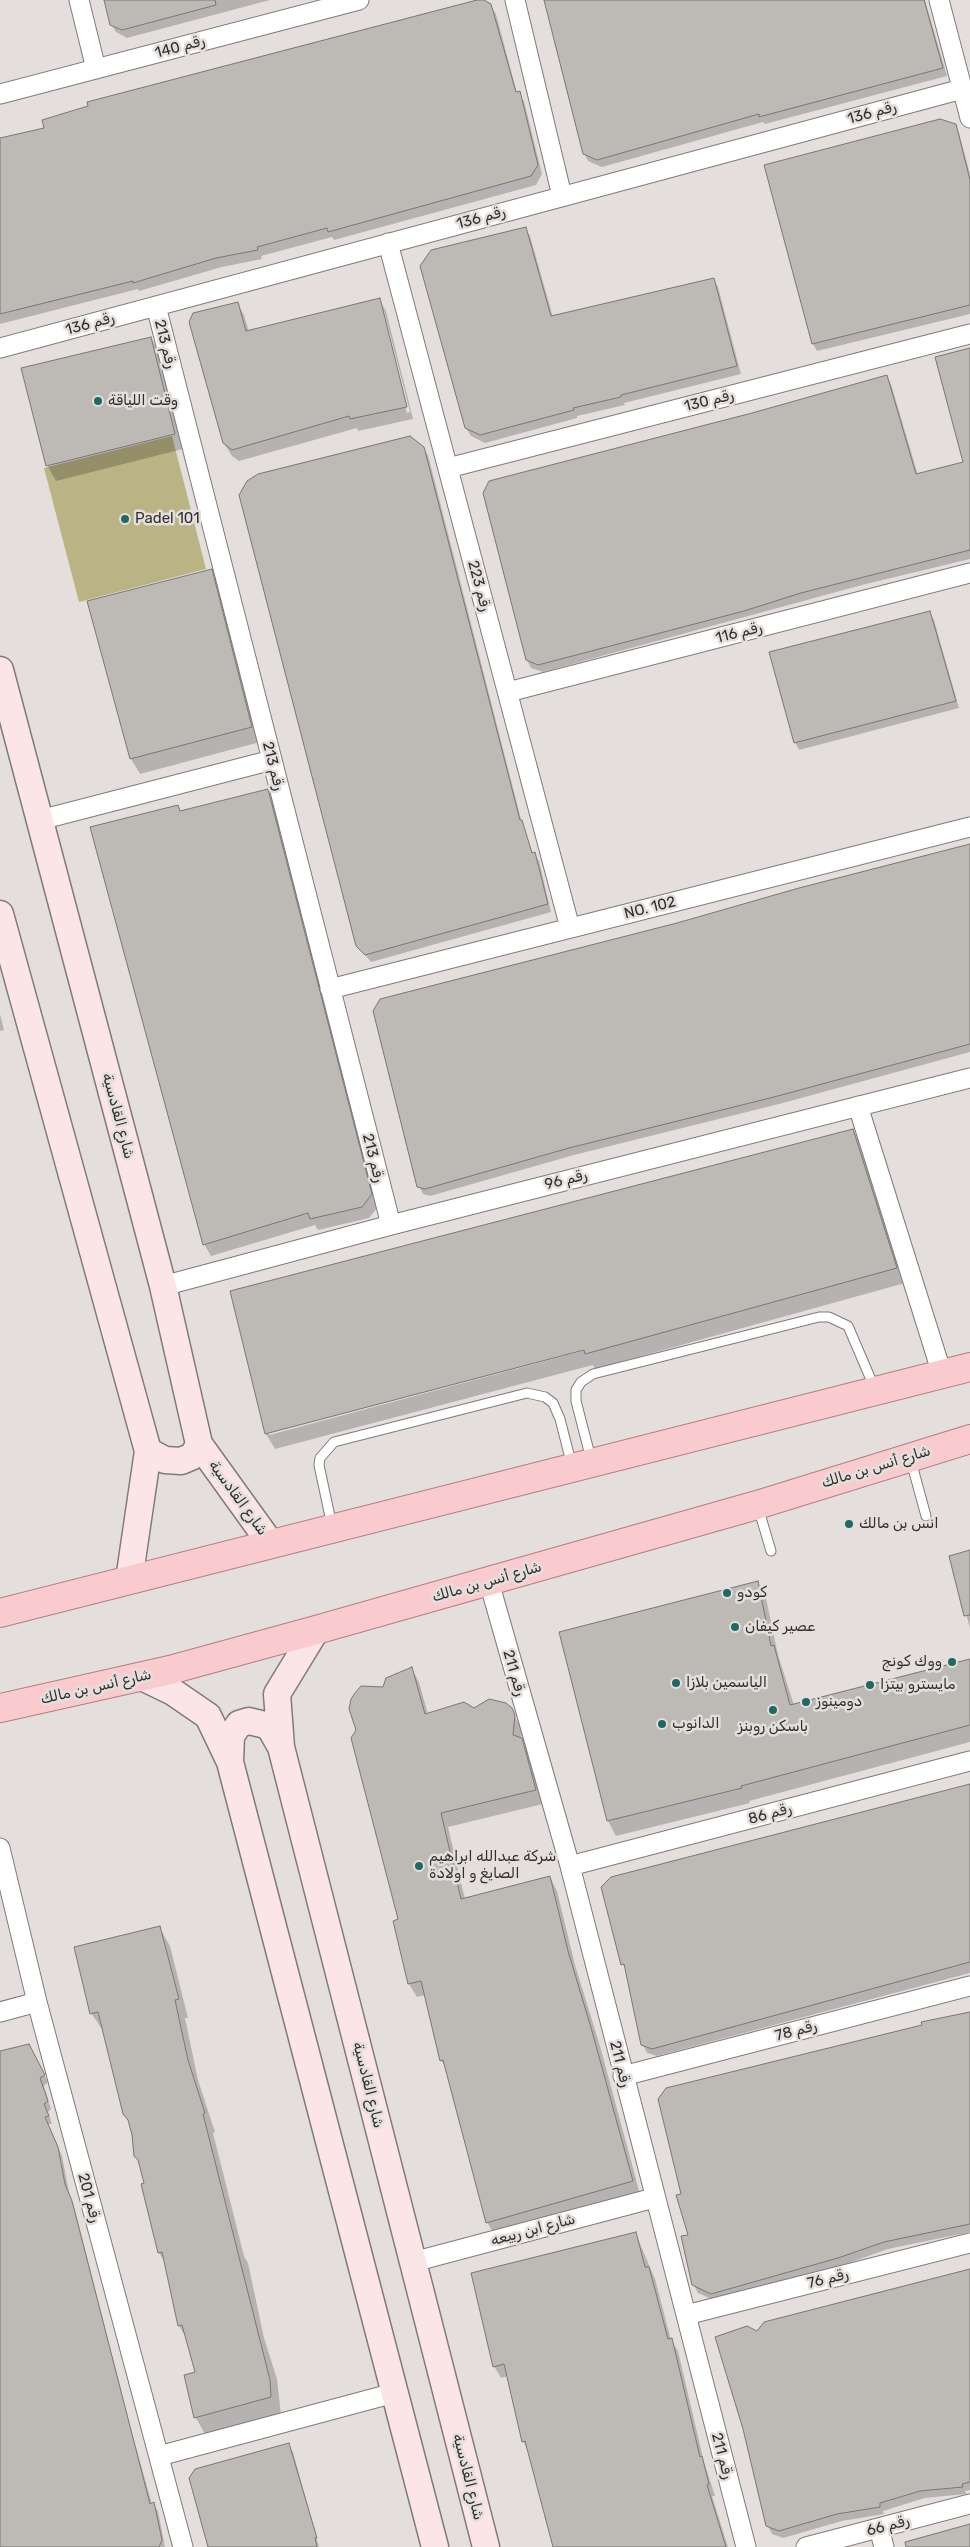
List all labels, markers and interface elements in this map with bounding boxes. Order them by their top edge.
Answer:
street label: رقم 140 [153,32,207,62]
street label: رقم 136 [846,98,898,128]
street label: رقم 136 [455,203,507,233]
street label: رقم 136 [64,309,116,339]
street label: رقم 213 [150,318,180,370]
street label: رقم 130 [682,386,736,416]
place label: وقت اللياقة [108,392,178,410]
marker: وقت اللياقة [92,395,104,407]
place label: Padel 101 [135,510,200,528]
marker: Padel 101 [119,513,131,525]
street label: رقم 223 [464,559,494,613]
street label: رقم 116 [714,619,764,647]
street label: رقم 213 [258,740,288,792]
street label: NO. 102 [622,893,678,923]
street label: شارع القادسية [98,1071,138,1161]
street label: رقم 213 [358,1132,388,1184]
street label: رقم 96 [543,1166,589,1194]
street label: شارع أنس بن مالك [819,1442,933,1492]
street label: شارع القادسية [205,1457,271,1539]
place label: انس بن مالك [859,1515,939,1533]
marker: انس بن مالك [843,1518,855,1530]
street label: شارع أنس بن مالك [430,1558,544,1606]
place label: كودو [737,1584,767,1602]
marker: كودو [721,1587,733,1599]
place label: عصير كيفان [745,1618,815,1636]
marker: عصير كيفان [729,1621,741,1633]
street label: رقم 211 [499,1648,529,1698]
place label: ووك كونج [882,1653,942,1671]
marker: ووك كونج [946,1656,958,1668]
street label: شارع أنس بن مالك [39,1666,153,1708]
place label: الياسمين بلازا [686,1674,767,1692]
place label: مايسترو بيتزا [880,1676,956,1694]
marker: الياسمين بلازا [670,1677,682,1689]
marker: مايسترو بيتزا [864,1679,876,1691]
place label: دومينوز [816,1693,862,1711]
marker: دومينوز [800,1696,812,1708]
marker: باسكن روبنز [767,1704,779,1716]
place label: الدانوب [672,1715,720,1733]
marker: الدانوب [656,1718,668,1730]
place label: باسكن روبنز [738,1718,808,1736]
street label: رقم 86 [746,1800,794,1828]
place label: شركة عبدالله ابراهيم الصايغ و اولادة [429,1848,556,1883]
marker: شركة عبدالله ابراهيم الصايغ و اولادة [413,1860,425,1872]
street label: رقم 78 [773,2017,819,2045]
street label: رقم 211 [606,2039,634,2089]
street label: شارع القادسية [349,2040,387,2130]
street label: رقم 201 [74,2171,104,2225]
street label: شارع ابن ربيعه [489,2210,577,2250]
street label: رقم 76 [806,2265,850,2293]
street label: رقم 211 [707,2431,737,2481]
street label: شارع القادسية [449,2432,487,2522]
street label: رقم 66 [865,2512,911,2540]

